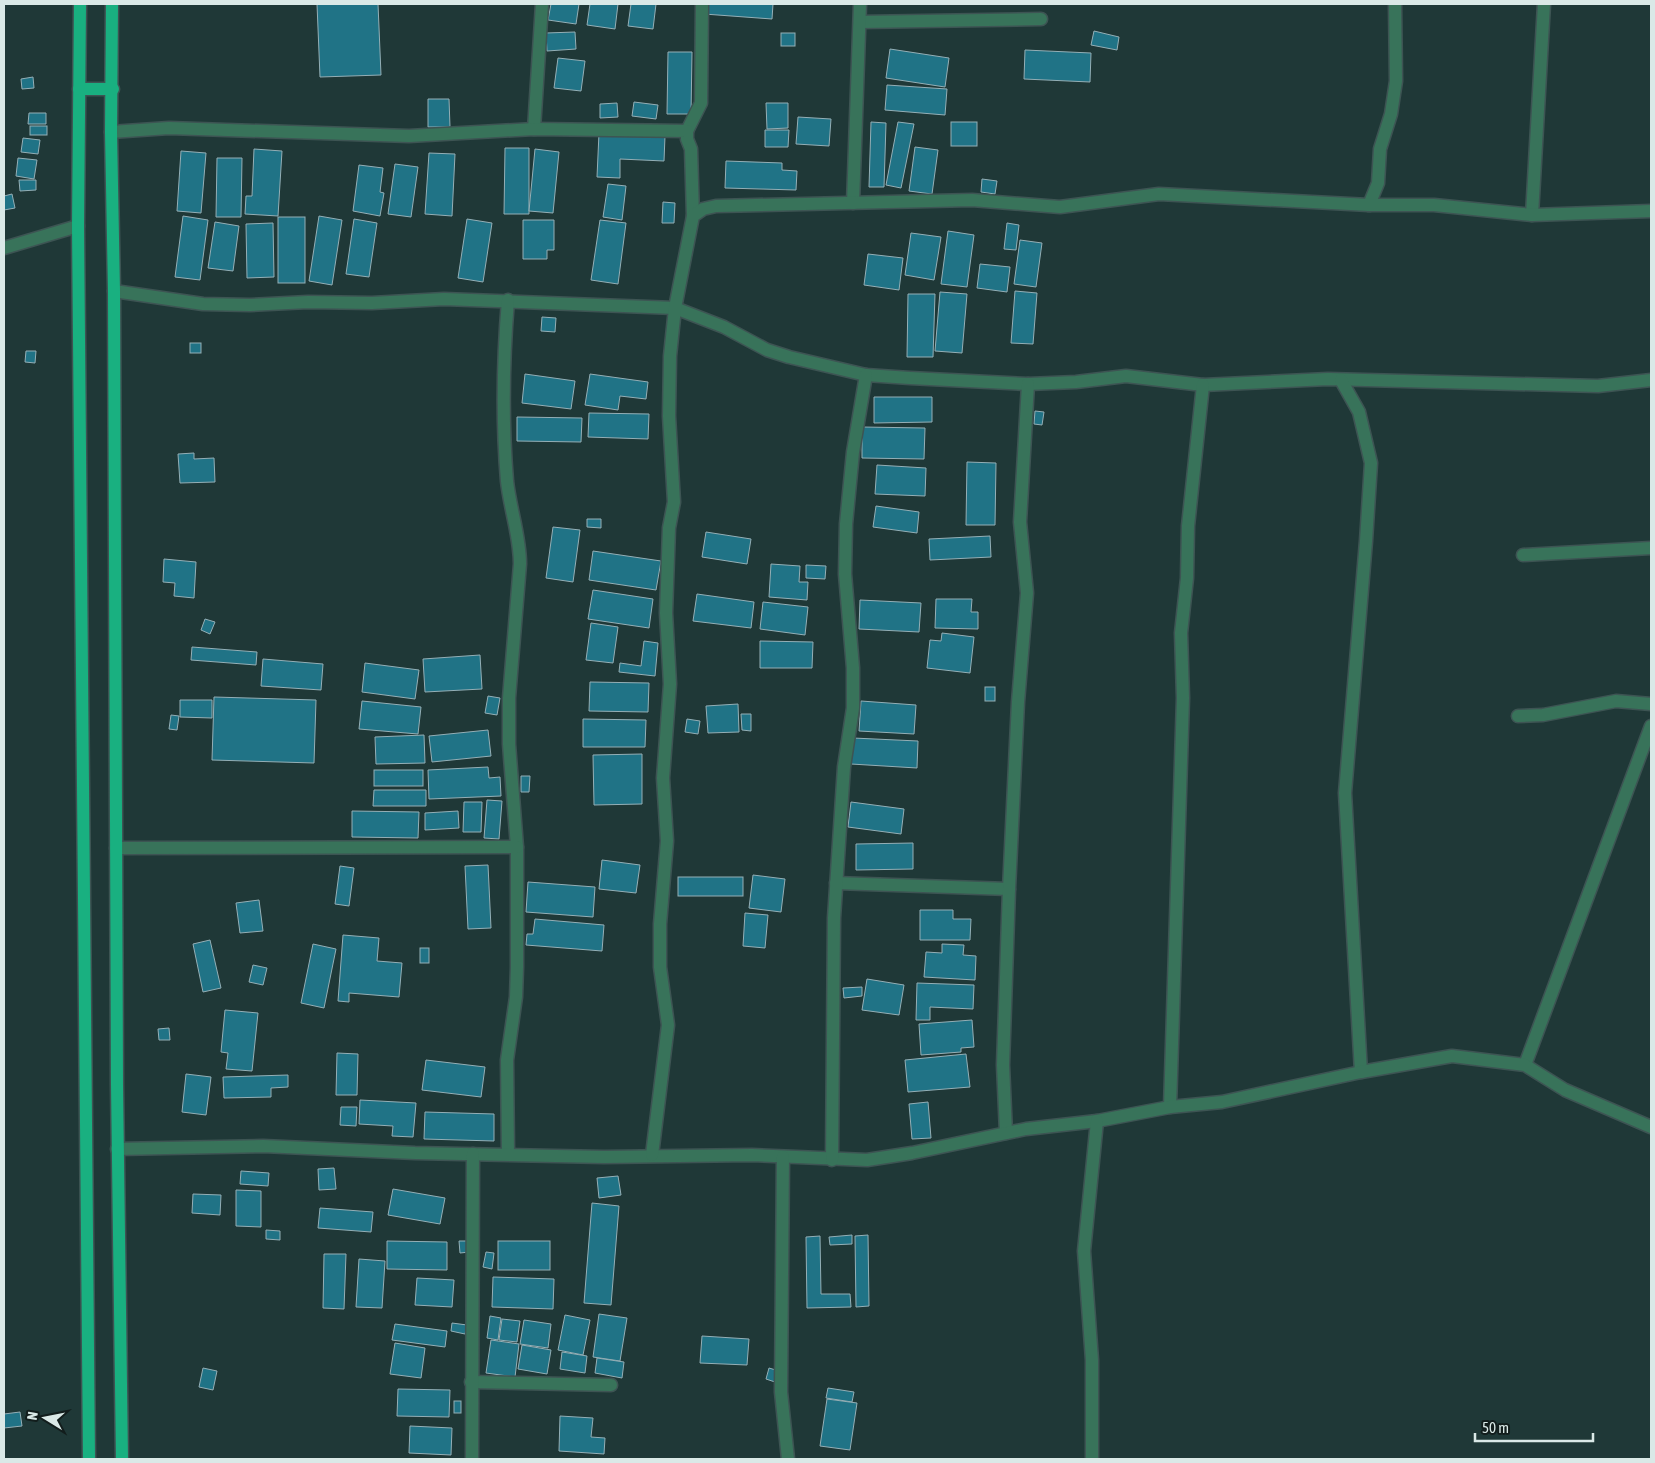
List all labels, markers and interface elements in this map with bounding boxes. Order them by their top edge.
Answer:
north arrow [20,1393,70,1443]
text: N [24,1410,41,1421]
scale bar [1475,1410,1592,1442]
text: 50 m [1482,1419,1509,1436]

